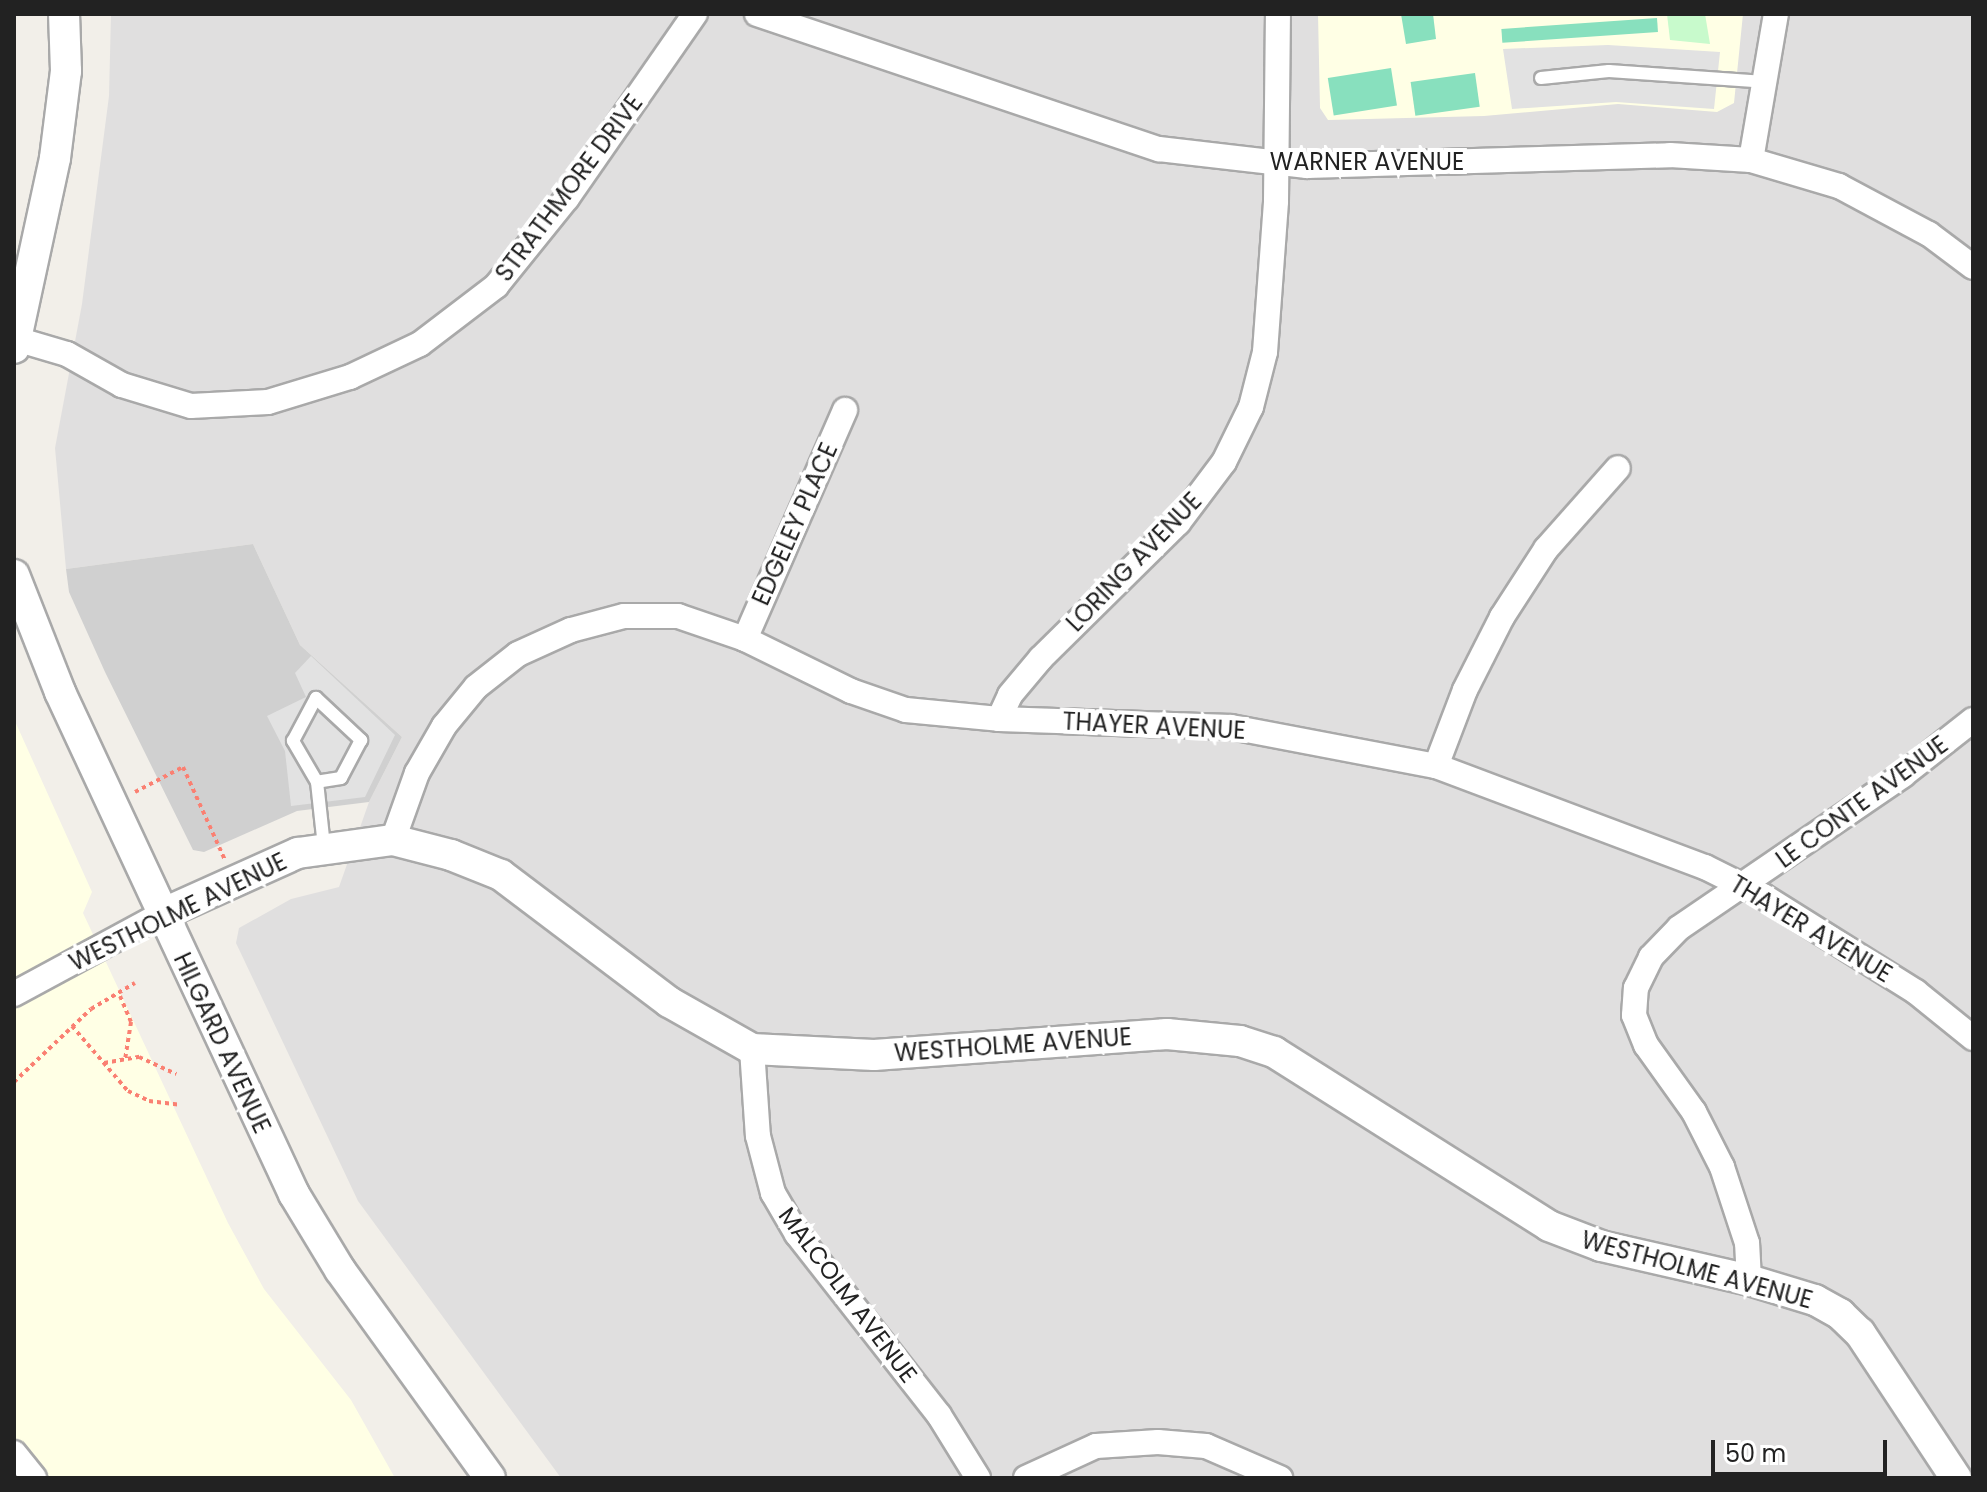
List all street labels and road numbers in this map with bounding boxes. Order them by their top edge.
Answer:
street label: STRATHMORE DRIVE [489,89,649,287]
street label: WARNER AVENUE [1270,148,1464,176]
street label: EDGELEY PLACE [746,438,844,610]
street label: LORING AVENUE [1061,487,1207,637]
street label: THAYER AVENUE [1062,707,1246,745]
street label: LE CONTE AVENUE [1771,730,1953,874]
street label: WESTHOLME AVENUE [65,847,291,977]
street label: THAYER AVENUE [1725,869,1897,989]
street label: HILGARD AVENUE [168,948,276,1138]
street label: WESTHOLME AVENUE [893,1022,1133,1068]
street label: MALCOLM AVENUE [773,1202,923,1388]
street label: WESTHOLME AVENUE [1578,1225,1816,1315]

